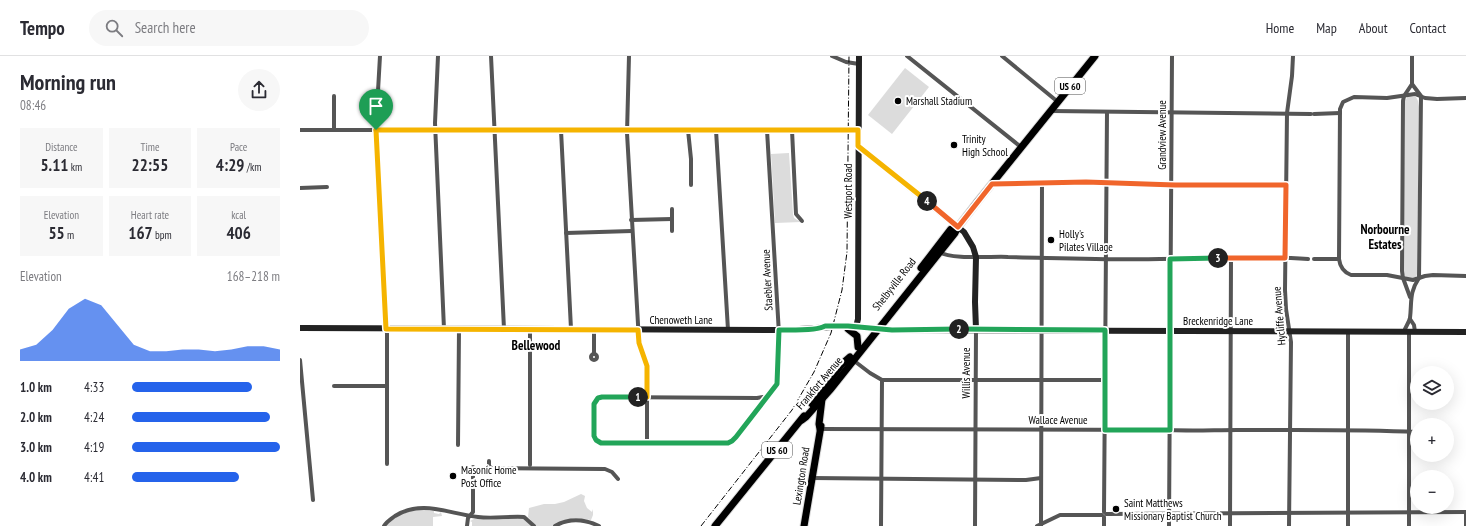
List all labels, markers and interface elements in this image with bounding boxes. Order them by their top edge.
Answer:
search box [89,10,369,46]
text: Tempo [20,16,65,40]
icon: search [103,17,125,39]
text: Search here [135,18,196,37]
text: Home [1266,19,1294,37]
text: Map [1316,19,1337,37]
text: About [1359,19,1388,37]
text: Contact [1410,19,1446,37]
text: Morning run [20,68,116,96]
button: share [238,69,280,111]
road number: US 60 [1055,78,1085,94]
pin [359,89,393,130]
place label: Marshall Stadium [906,94,972,108]
icon: arrive [365,95,387,117]
marker: Marshall Stadium [893,96,903,106]
text: 08:46 [20,97,46,114]
street label: Grandview Avenue [1155,100,1169,170]
place label: Trinity High School [962,132,1008,159]
text: Distance [45,140,78,154]
text: Time [140,140,160,154]
text: Pace [230,140,247,154]
marker: Trinity High School [949,140,959,150]
text: 5.11 [40,154,68,176]
text: 22:55 [132,154,168,176]
text: 4:29 [216,154,244,176]
text: km [68,160,82,174]
text: /km [244,160,261,174]
street label: Westport Road [841,163,855,219]
pin: 4 [917,191,937,211]
text: 4 [924,194,930,208]
text: Elevation [44,208,79,222]
text: Heart rate [131,208,169,222]
text: kcal [231,208,246,222]
district label: Norbourne Estates [1360,221,1410,253]
text: 55 [48,222,65,244]
text: 167 [128,222,153,244]
text: 406 [226,222,251,244]
place label: Holly's Pilates Village [1059,227,1113,254]
text: m [65,228,74,242]
text: bpm [153,228,172,242]
marker: Holly's Pilates Village [1046,235,1056,245]
pin: 3 [1208,248,1228,268]
street label: Staebler Avenue [758,249,776,311]
text: 3 [1215,251,1221,265]
street label: Shelbyville Road [869,255,919,313]
text: Elevation [20,268,62,285]
text: 168–218 m [227,268,280,285]
street label: Hycliffe Avenue [1269,286,1289,346]
street label: Chenoweth Lane [649,313,713,327]
street label: Breckenridge Lane [1183,314,1253,328]
pin: 2 [949,319,969,339]
text: 2 [956,322,962,336]
district label: Bellewood [512,337,561,354]
street label: Willis Avenue [959,347,973,398]
street label: Frankfort Avenue [793,353,845,412]
map controls [1410,366,1454,514]
button: layers [1410,366,1454,410]
text: 1.0 km [20,379,52,396]
text: 4:33 [84,379,104,396]
pin: 1 [628,387,648,407]
text: 1 [635,390,641,404]
text: 2.0 km [20,409,52,426]
text: 4:24 [84,409,104,426]
street label: Wallace Avenue [1028,413,1088,427]
button: + [1410,418,1454,462]
text: 3.0 km [20,439,52,456]
text: 4:19 [84,439,104,456]
road number: US 60 [762,442,792,458]
street label: Lexington Road [790,446,813,506]
place label: Masonic Home Post Office [461,463,517,490]
text: 4.0 km [20,469,52,486]
text: 4:41 [84,469,104,486]
button: − [1410,470,1454,514]
marker: Masonic Home Post Office [448,471,458,481]
place label: Saint Matthews Missionary Baptist Church [1124,496,1222,523]
marker: Saint Matthews Missionary Baptist Church [1111,504,1121,514]

